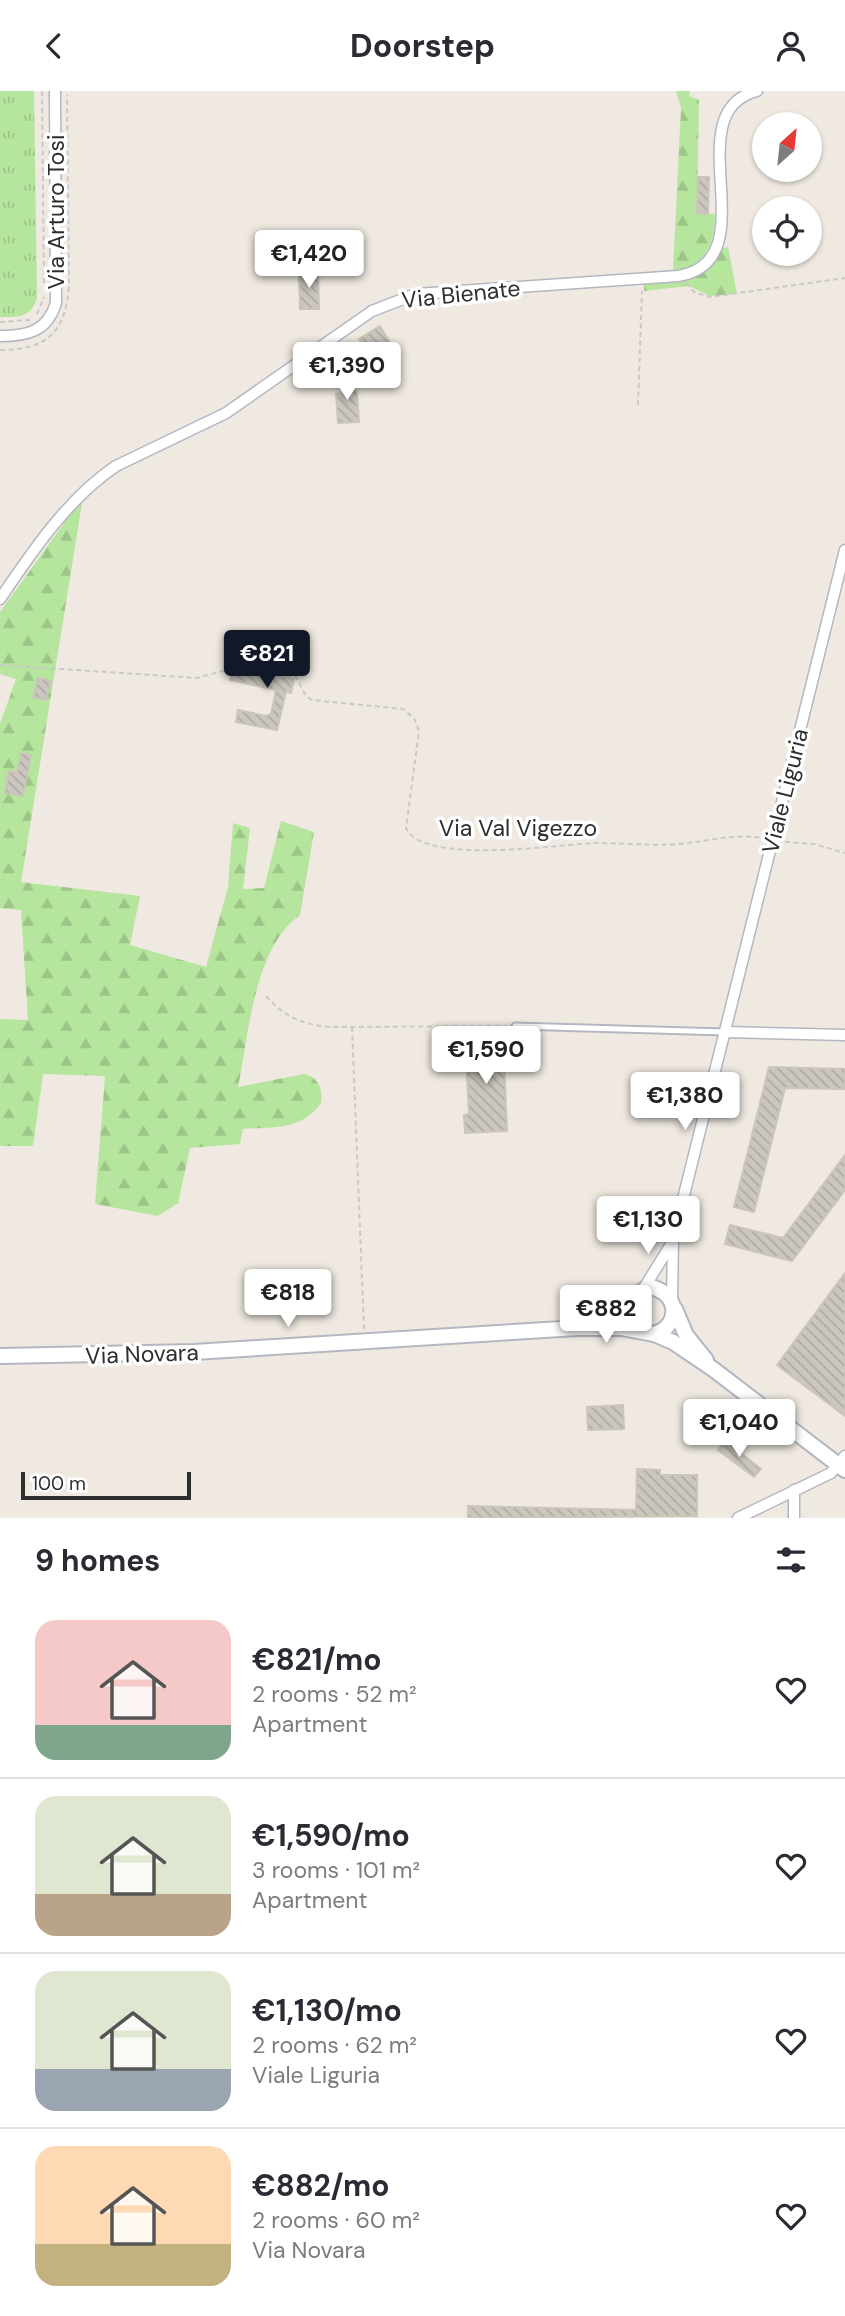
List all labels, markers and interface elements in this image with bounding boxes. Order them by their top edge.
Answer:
text: Doorstep [350,25,495,67]
icon: back [35,27,73,65]
icon: person [772,27,810,65]
north arrow [752,112,822,182]
map controls [752,112,822,266]
street label: Via Arturo Tosi [41,135,71,289]
button: locate [752,196,822,266]
pin: €1,420 [252,231,366,290]
text: €1,420 [271,238,347,268]
street label: Via Bienate [400,273,522,315]
pin: €1,390 [290,343,404,402]
text: €1,390 [309,350,385,380]
pin: €821 [226,631,308,690]
text: €821 [240,638,294,668]
street label: Viale Liguria [755,725,815,857]
street label: Via Val Vigezzo [439,813,597,843]
pin: €1,590 [429,1027,543,1086]
text: €1,590 [448,1034,524,1064]
pin: €1,380 [628,1073,742,1132]
text: €1,380 [647,1080,723,1110]
pin: €1,130 [591,1197,705,1256]
text: €1,130 [613,1204,683,1234]
pin: €818 [247,1269,329,1329]
text: €818 [260,1277,316,1307]
pin: €882 [565,1285,647,1345]
text: €882 [576,1293,636,1323]
street label: Via Novara [85,1337,199,1371]
pin: €1,040 [682,1399,796,1459]
text: €1,040 [699,1407,779,1437]
scale bar [21,1469,191,1501]
text: 100 m [32,1471,86,1496]
text: 9 homes [35,1541,160,1580]
icon: filters [772,1541,810,1579]
text: €821/mo [252,1640,381,1679]
icon: home [91,1648,175,1732]
icon: heart [772,1671,810,1709]
text: 2 rooms · 52 m² [252,1679,417,1709]
text: Apartment [252,1709,367,1739]
text: €1,590/mo [252,1816,410,1855]
icon: home [91,1824,175,1908]
icon: heart [772,1847,810,1885]
text: 3 rooms · 101 m² [252,1855,420,1885]
text: Apartment [252,1885,367,1915]
text: €1,130/mo [252,1991,402,2030]
icon: home [91,1999,175,2083]
icon: heart [772,2022,810,2060]
text: 2 rooms · 62 m² [252,2030,417,2060]
text: Viale Liguria [252,2060,380,2090]
text: €882/mo [252,2166,390,2205]
icon: home [91,2174,175,2258]
icon: heart [772,2197,810,2235]
text: 2 rooms · 60 m² [252,2205,420,2235]
text: Via Novara [252,2235,366,2265]

